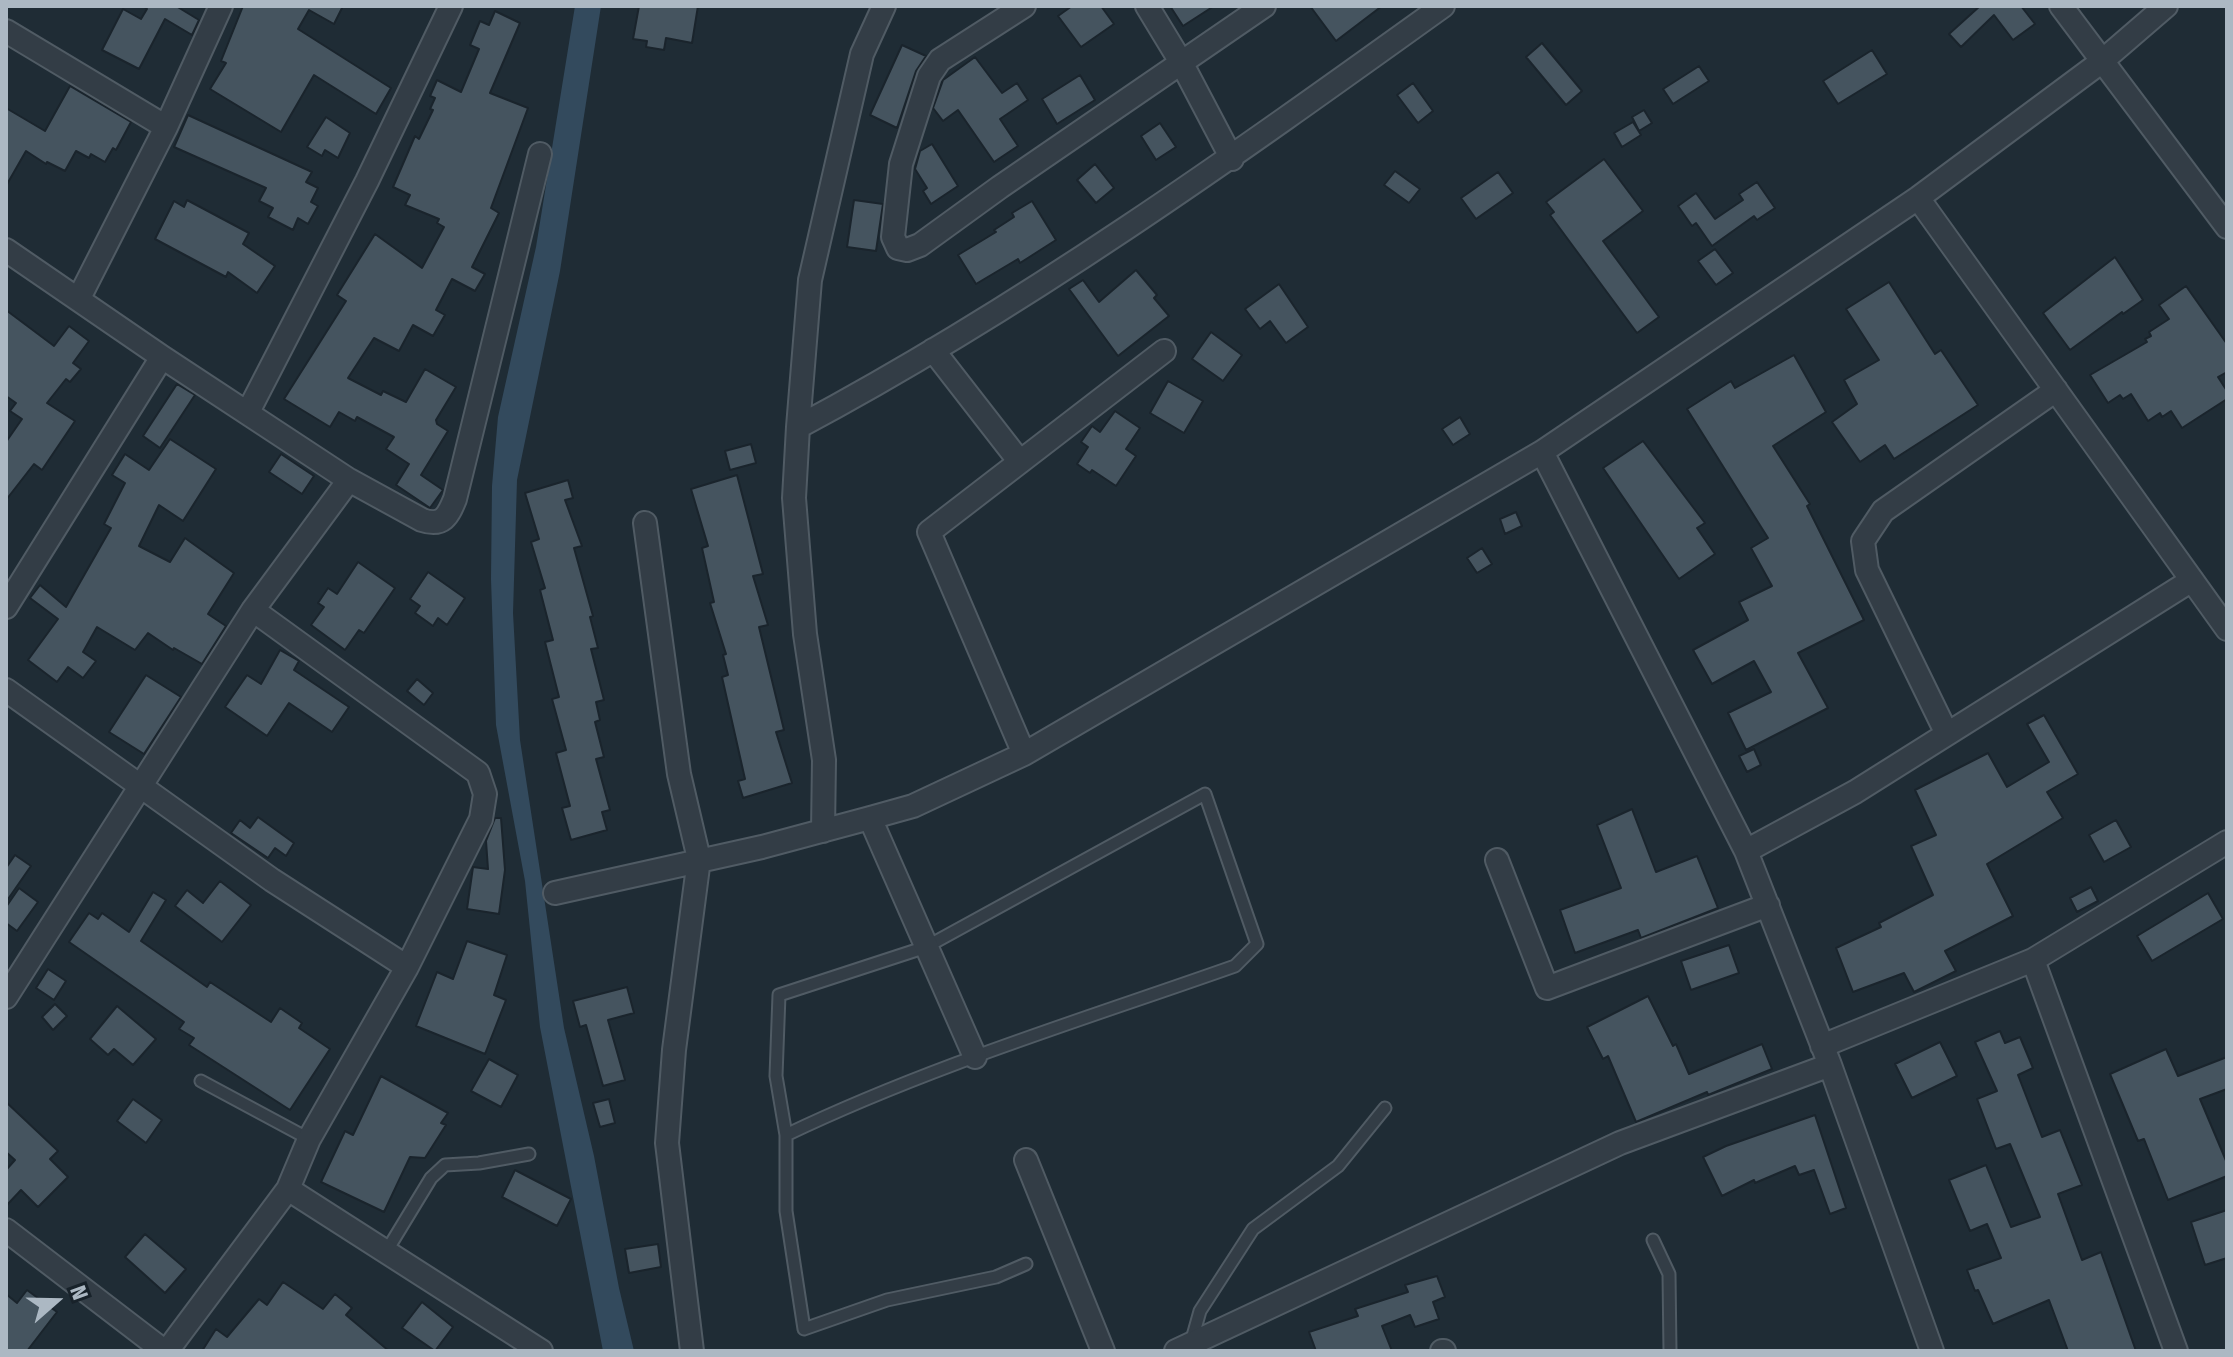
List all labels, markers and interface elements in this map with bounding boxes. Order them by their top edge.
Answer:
north arrow [16,1261,96,1341]
text: N [64,1282,94,1303]

